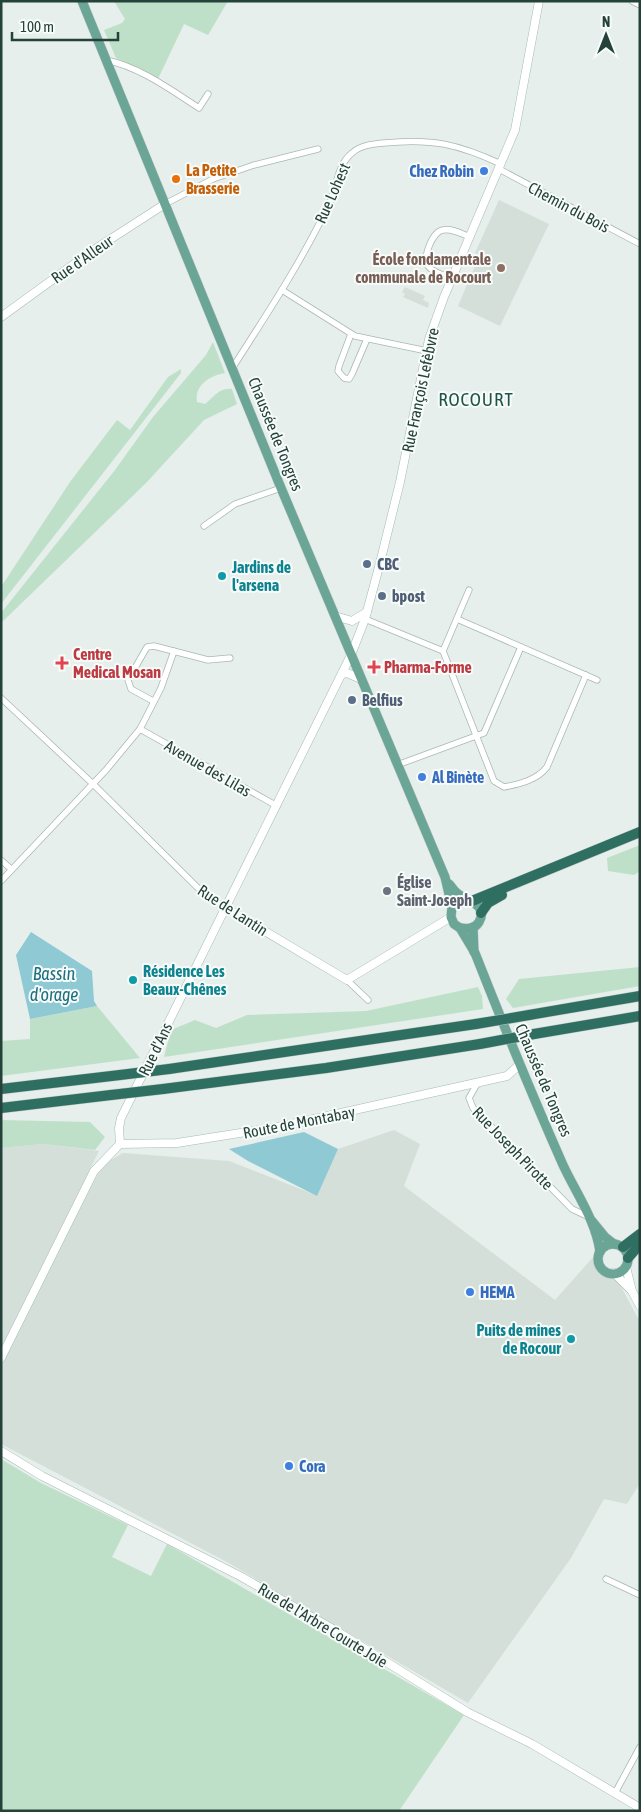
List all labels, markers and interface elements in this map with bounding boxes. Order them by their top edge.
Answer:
scale bar [12,10,119,42]
north arrow [581,10,631,60]
text: N [602,14,610,30]
text: 100 m [20,18,54,35]
street label: Rue Lohest [311,160,353,226]
place label: La Petite Brasserie [186,161,240,197]
place label: Chez Robin [409,162,474,180]
marker: Chez Robin [478,165,490,177]
marker: La Petite Brasserie [170,173,182,185]
street label: Chemin du Bois [525,178,613,236]
street label: Rue d'Alleur [48,231,117,287]
place label: École fondamentale communale de Rocourt [355,250,491,286]
marker: École fondamentale communale de Rocourt [495,262,507,274]
street label: Rue François Lefèbvre [398,326,443,454]
street label: Chaussée de Tongres [244,375,307,494]
district label: ROCOURT [438,388,514,410]
place label: CBC [377,555,400,573]
place label: Jardins de l'arsena [231,558,291,594]
marker: CBC [361,558,373,570]
marker: Jardins de l'arsena [216,570,228,582]
place label: bpost [392,587,425,605]
marker: bpost [376,590,388,602]
place label: Centre Medical Mosan [73,645,161,681]
marker: Centre Medical Mosan [55,656,69,670]
place label: Pharma-Forme [384,658,472,676]
marker: Pharma-Forme [368,661,380,673]
place label: Belfius [362,691,403,709]
marker: Belfius [346,694,358,706]
street label: Avenue des Lilas [162,736,255,800]
place label: Al Binète [431,768,484,786]
marker: Al Binète [416,771,428,783]
place label: Église Saint-Joseph [397,873,472,909]
street label: Rue de Lantin [195,881,271,939]
marker: Église Saint-Joseph [381,885,393,897]
place label: Résidence Les Beaux-Chênes [143,962,227,998]
water label: Bassin d'orage [30,963,78,1005]
marker: Résidence Les Beaux-Chênes [127,974,139,986]
street label: Rue d'Ans [134,1019,176,1078]
street label: Chaussée de Tongres [511,1021,576,1140]
street label: Route de Montabay [241,1102,357,1143]
street label: Rue Joseph Pirotte [468,1103,557,1194]
place label: HEMA [480,1283,515,1301]
marker: HEMA [464,1286,476,1298]
place label: Puits de mines de Rocour [476,1321,561,1357]
marker: Puits de mines de Rocour [565,1333,577,1345]
place label: Cora [299,1457,326,1475]
marker: Cora [283,1460,295,1472]
street label: Rue de l'Arbre Courte Joie [255,1579,391,1671]

